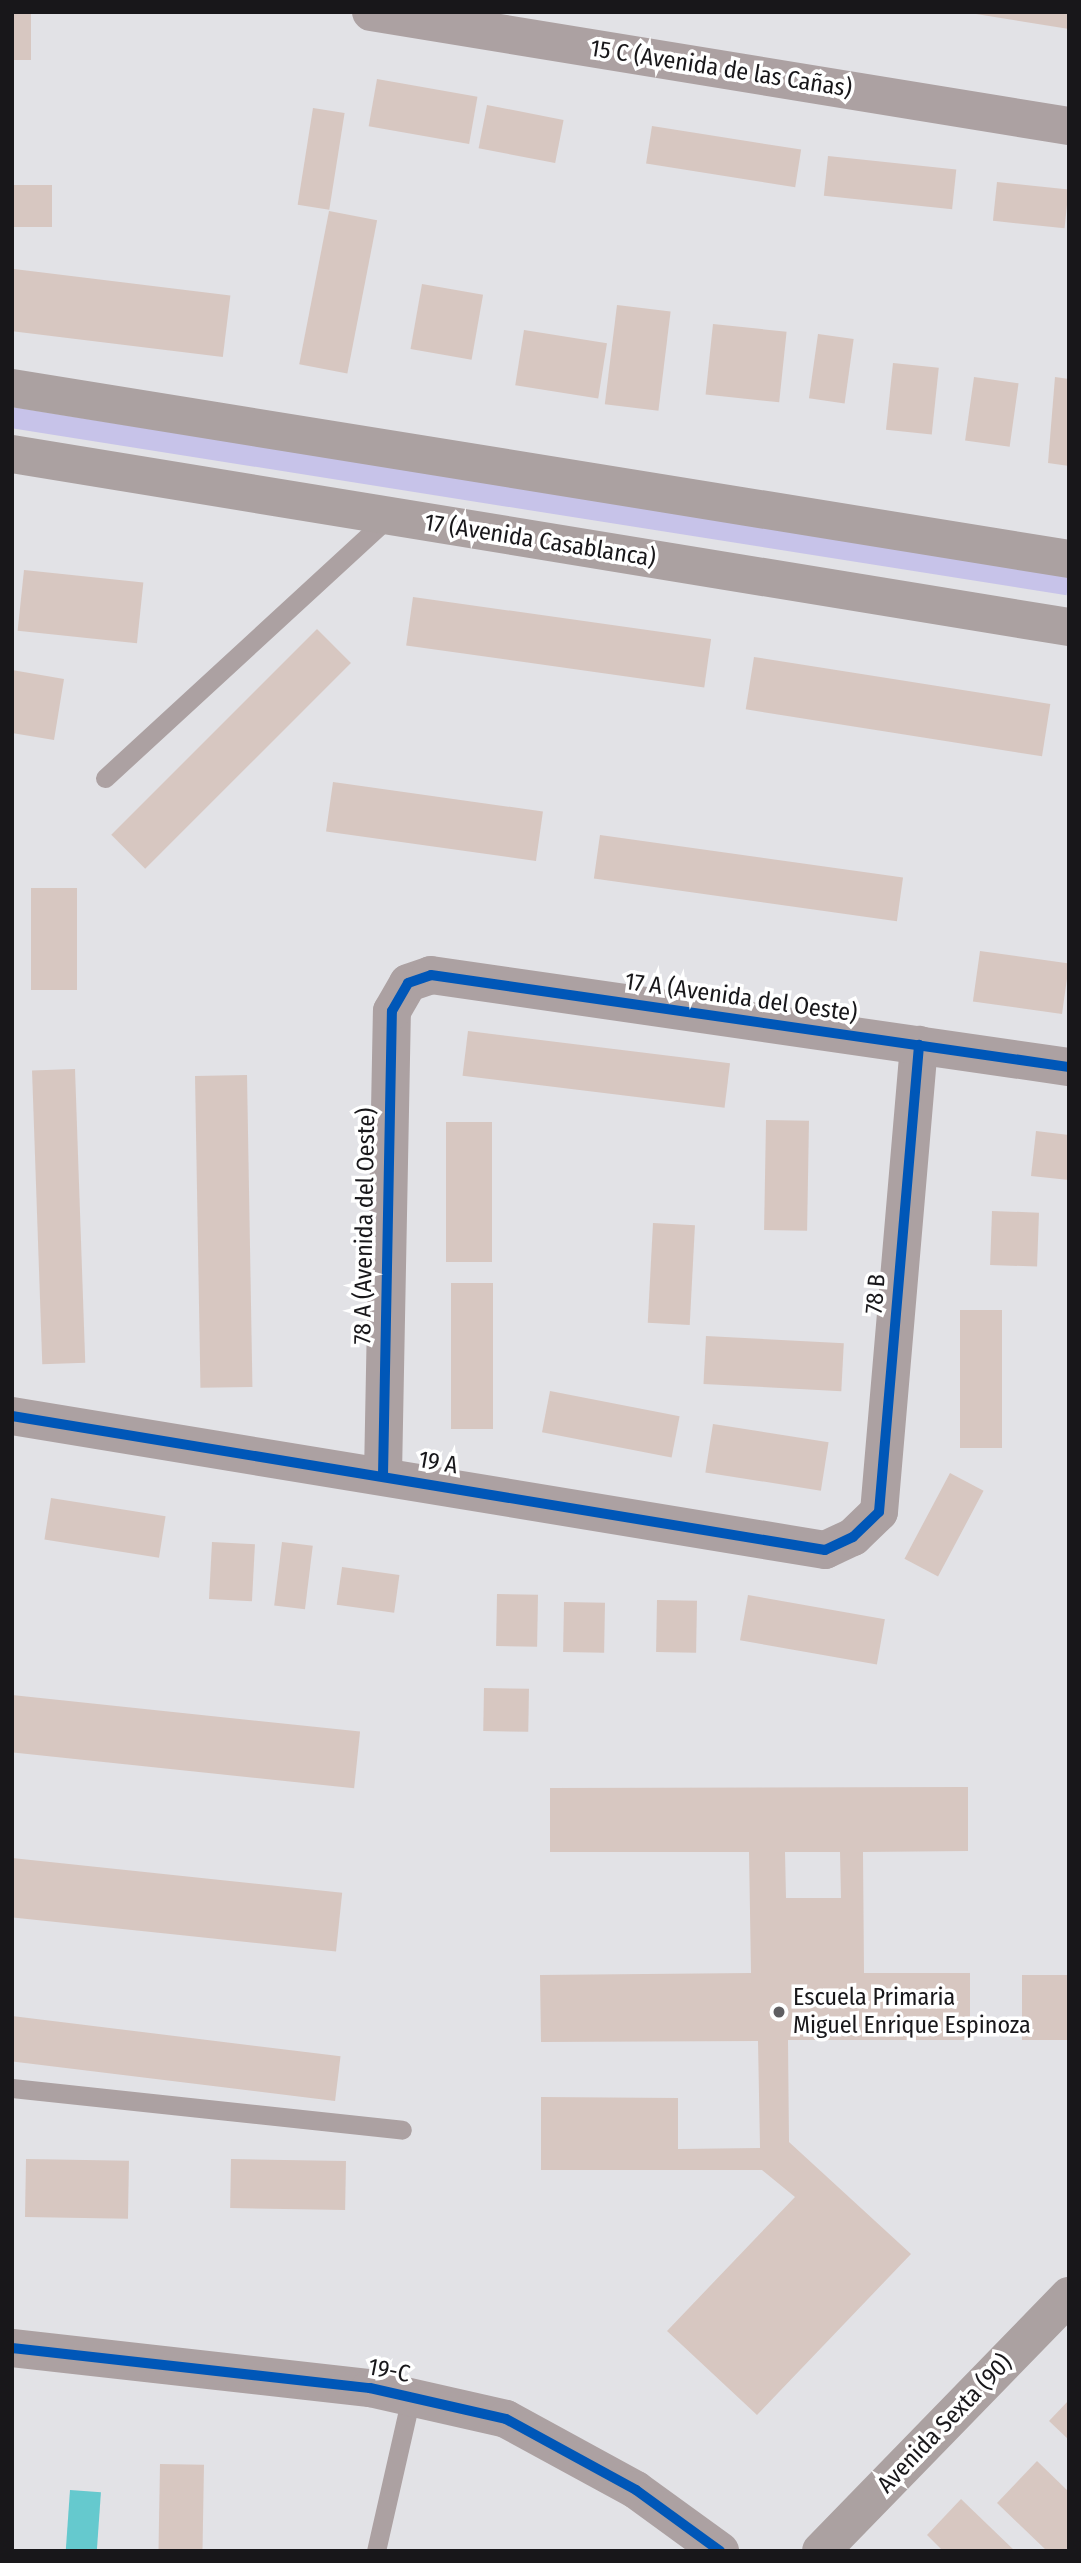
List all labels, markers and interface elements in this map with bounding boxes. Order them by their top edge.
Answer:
street label: 15 C (Avenida de las Cañas) [588,34,854,104]
street label: 17 (Avenida Casablanca) [422,509,658,573]
street label: 17 A (Avenida del Oeste) [623,967,859,1029]
street label: 78 A (Avenida del Oeste) [349,1107,381,1345]
street label: 78 B [860,1273,892,1315]
street label: 19 A [416,1445,460,1481]
place label: Escuela Primaria Miguel Enrique Espinoza [793,1984,1031,2040]
marker: Escuela Primaria Miguel Enrique Espinoza [771,2004,787,2020]
street label: Avenida Sexta (90) [872,2349,1018,2499]
street label: 19-C [366,2353,412,2389]

